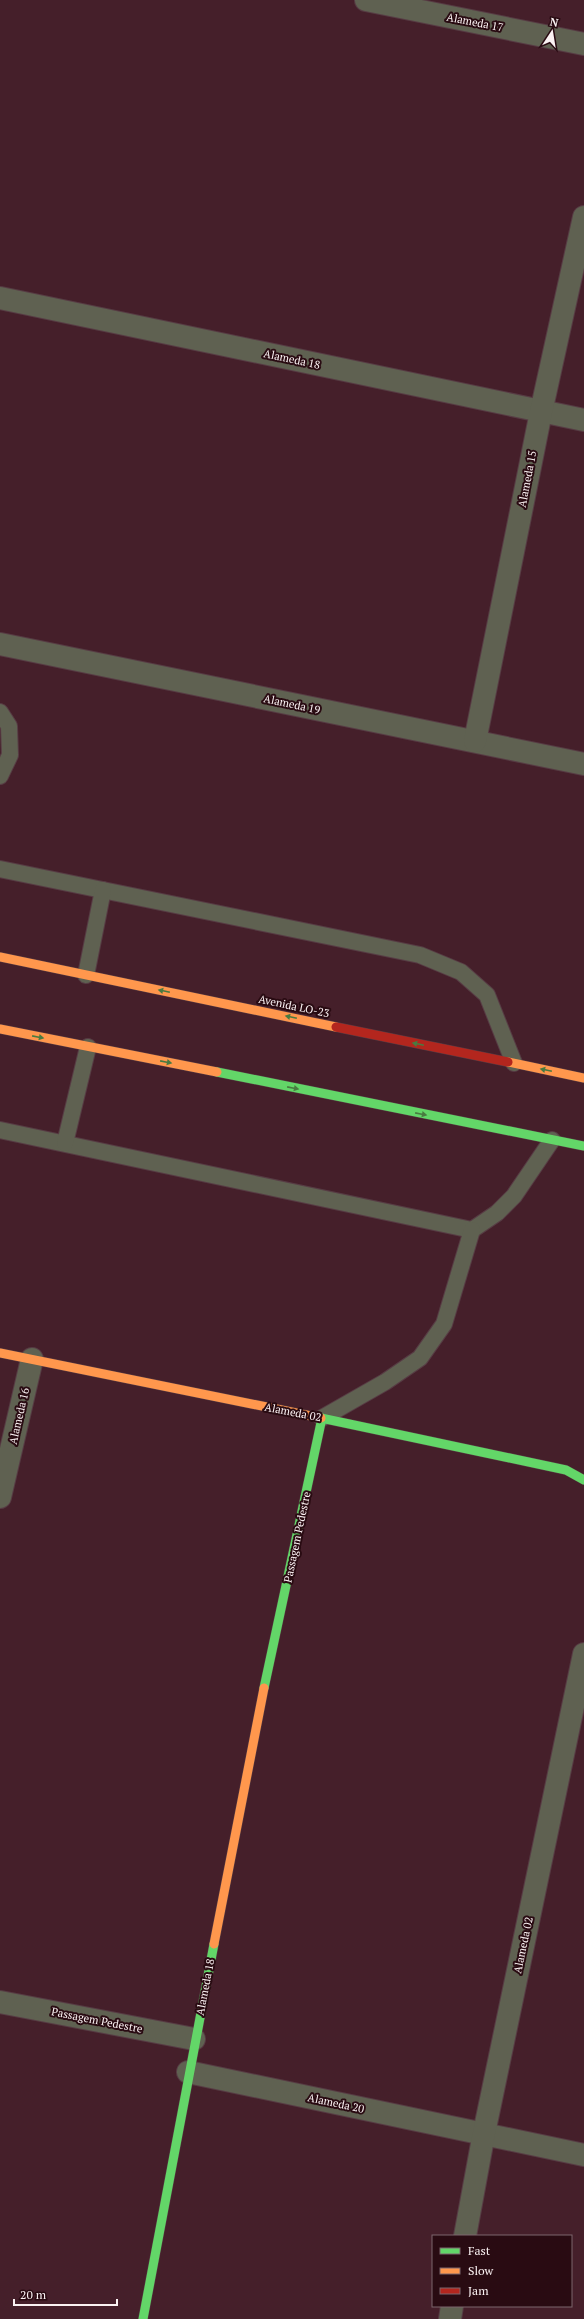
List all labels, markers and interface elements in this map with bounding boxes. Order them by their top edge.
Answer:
street label: Alameda 17 [445,10,505,34]
north arrow [532,12,572,52]
text: N [549,15,560,30]
street label: Alameda 18 [262,346,322,372]
street label: Alameda 15 [515,449,539,509]
street label: Alameda 19 [262,691,322,717]
one-way arrow [158,988,170,994]
street label: Avenida LO-23 [257,992,331,1020]
one-way arrow [285,1014,297,1020]
one-way arrow [32,1034,44,1040]
one-way arrow [412,1040,425,1046]
one-way arrow [160,1060,172,1066]
one-way arrow [540,1066,552,1072]
one-way arrow [287,1085,299,1091]
one-way arrow [414,1111,427,1117]
street label: Alameda 16 [6,1386,32,1446]
street label: Alameda 02 [263,1400,323,1424]
street label: Passagem Pedestre [281,1490,314,1584]
street label: Alameda 02 [510,1915,536,1975]
street label: Alameda 18 [193,1957,217,2017]
street label: Passagem Pedestre [50,2004,144,2036]
street label: Alameda 20 [306,2090,366,2116]
legend [432,2235,572,2307]
text: Fast [468,2243,491,2258]
text: Slow [468,2263,494,2278]
scale bar [14,2281,117,2307]
text: Jam [468,2283,489,2298]
text: 20 m [20,2287,47,2302]

